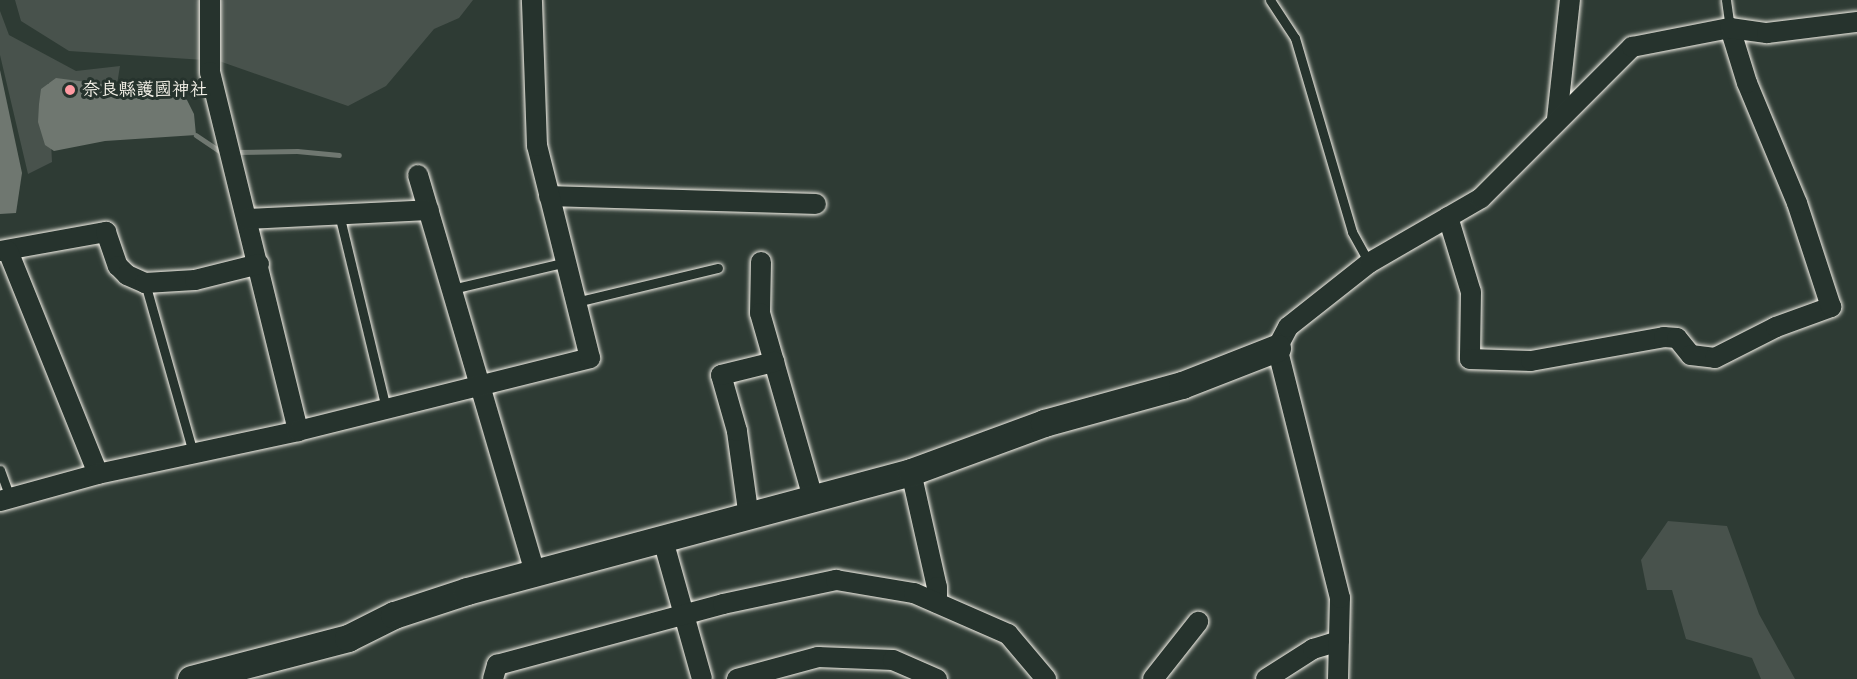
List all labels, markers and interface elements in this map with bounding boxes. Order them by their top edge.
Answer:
place label: 奈良縣護國神社 [82,79,208,101]
marker: 奈良縣護國神社 [63,83,77,97]

